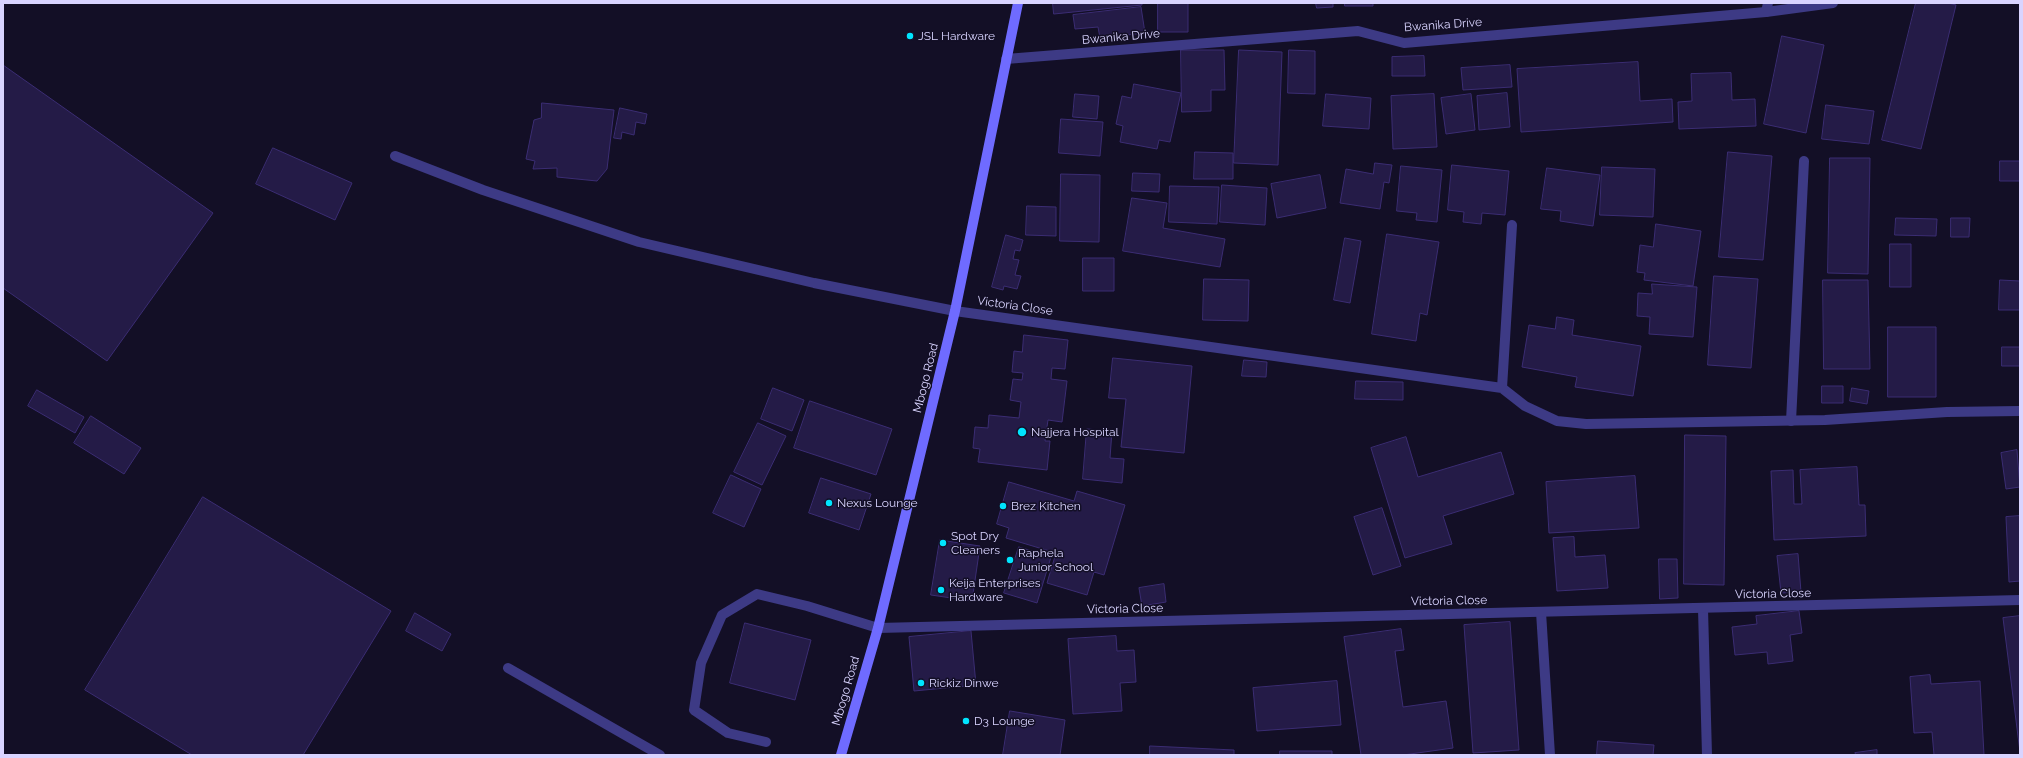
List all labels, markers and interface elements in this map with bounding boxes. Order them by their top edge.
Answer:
street label: Bwanika Drive [1403,15,1483,35]
street label: Bwanika Drive [1081,26,1161,48]
place label: JSL Hardware [918,29,995,43]
marker: JSL Hardware [905,31,915,41]
street label: Victoria Close [976,294,1054,318]
street label: Mbogo Road [910,342,942,414]
place label: Najjera Hospital [1031,425,1119,439]
marker: Najjera Hospital [1016,426,1028,438]
place label: Nexus Lounge [837,496,918,510]
marker: Nexus Lounge [824,498,834,508]
place label: Brez Kitchen [1011,499,1081,513]
marker: Brez Kitchen [998,501,1008,511]
place label: Spot Dry Cleaners [951,529,1000,557]
marker: Spot Dry Cleaners [938,538,948,548]
place label: Raphela Junior School [1018,546,1093,574]
marker: Raphela Junior School [1005,555,1015,565]
place label: Keija Enterprises Hardware [949,576,1041,604]
marker: Keija Enterprises Hardware [936,585,946,595]
street label: Victoria Close [1735,586,1811,602]
street label: Victoria Close [1411,593,1487,609]
street label: Victoria Close [1087,601,1163,617]
street label: Mbogo Road [829,655,863,727]
place label: Rickiz Dinwe [929,676,999,690]
marker: Rickiz Dinwe [916,678,926,688]
place label: D3 Lounge [974,714,1035,728]
marker: D3 Lounge [961,716,971,726]

